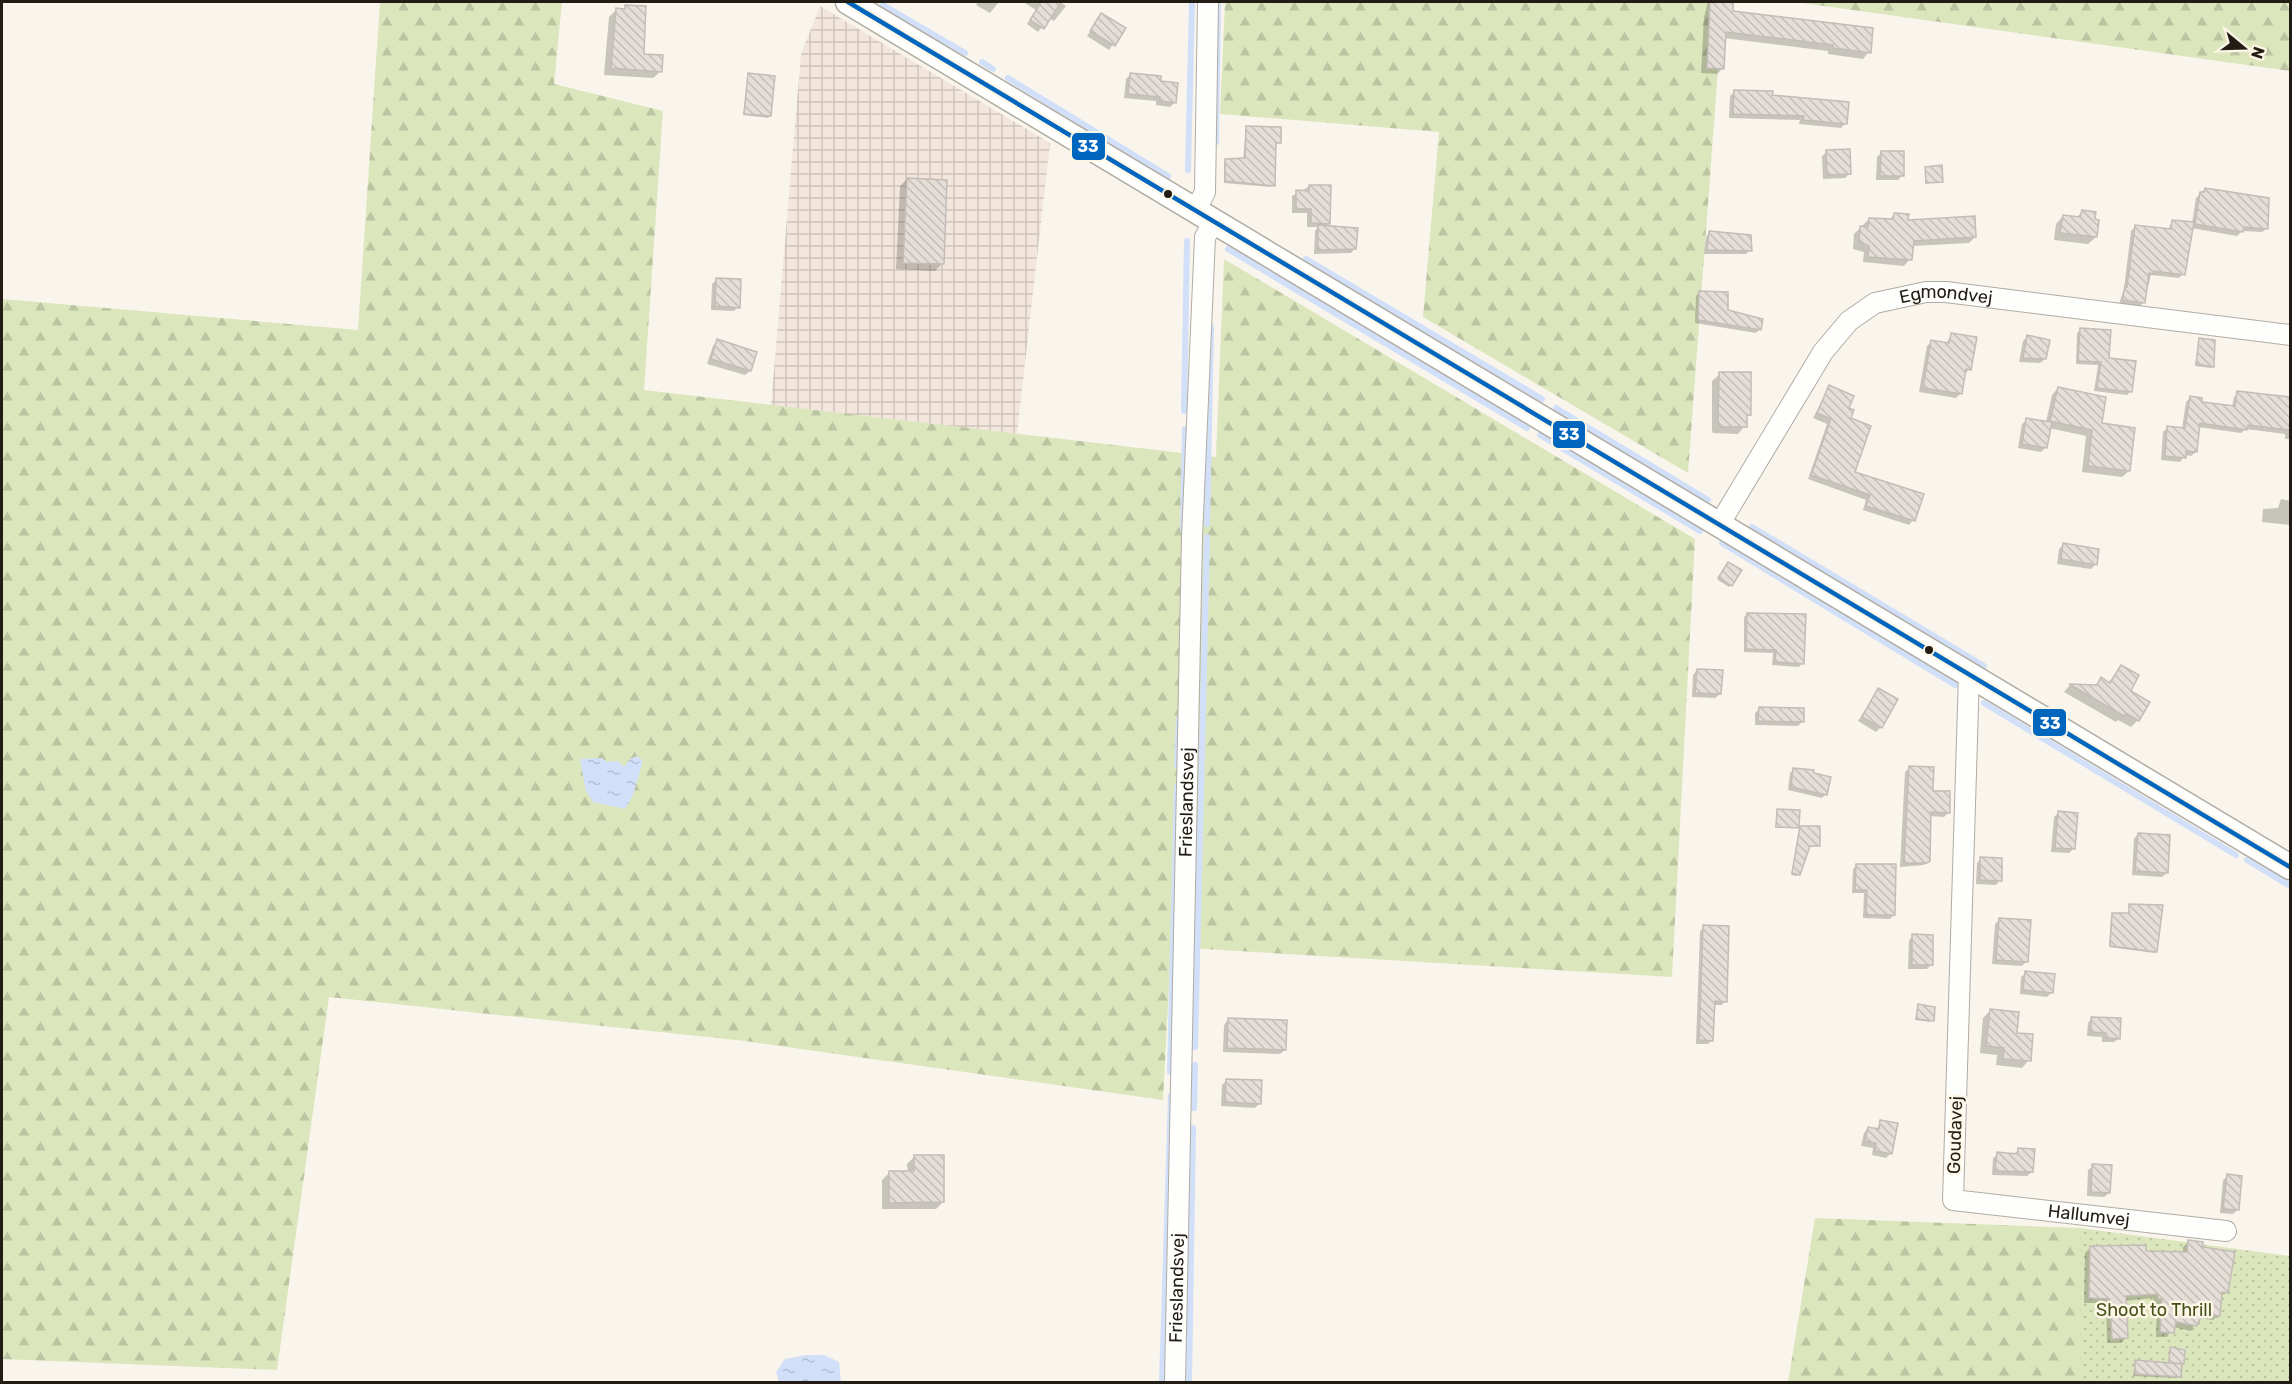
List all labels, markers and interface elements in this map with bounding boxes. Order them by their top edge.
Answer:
north arrow [2214,18,2274,78]
text: N [2247,44,2269,61]
line badge: 33 [1071,132,1106,161]
text: 33 [1077,137,1099,156]
unlabelled marker [1162,188,1174,200]
street label: Egmondvej [1897,281,1994,309]
line badge: 33 [1552,420,1586,449]
text: 33 [1558,425,1580,444]
unlabelled marker [1923,644,1935,656]
line badge: 33 [2032,708,2067,737]
text: 33 [2039,714,2061,733]
street label: Frieslandsvej [1175,747,1199,857]
street label: Goudavej [1943,1096,1967,1174]
street label: Hallumvej [2047,1200,2131,1231]
street label: Frieslandsvej [1165,1233,1189,1343]
park label: Shoot to Thrill [2096,1299,2212,1321]

